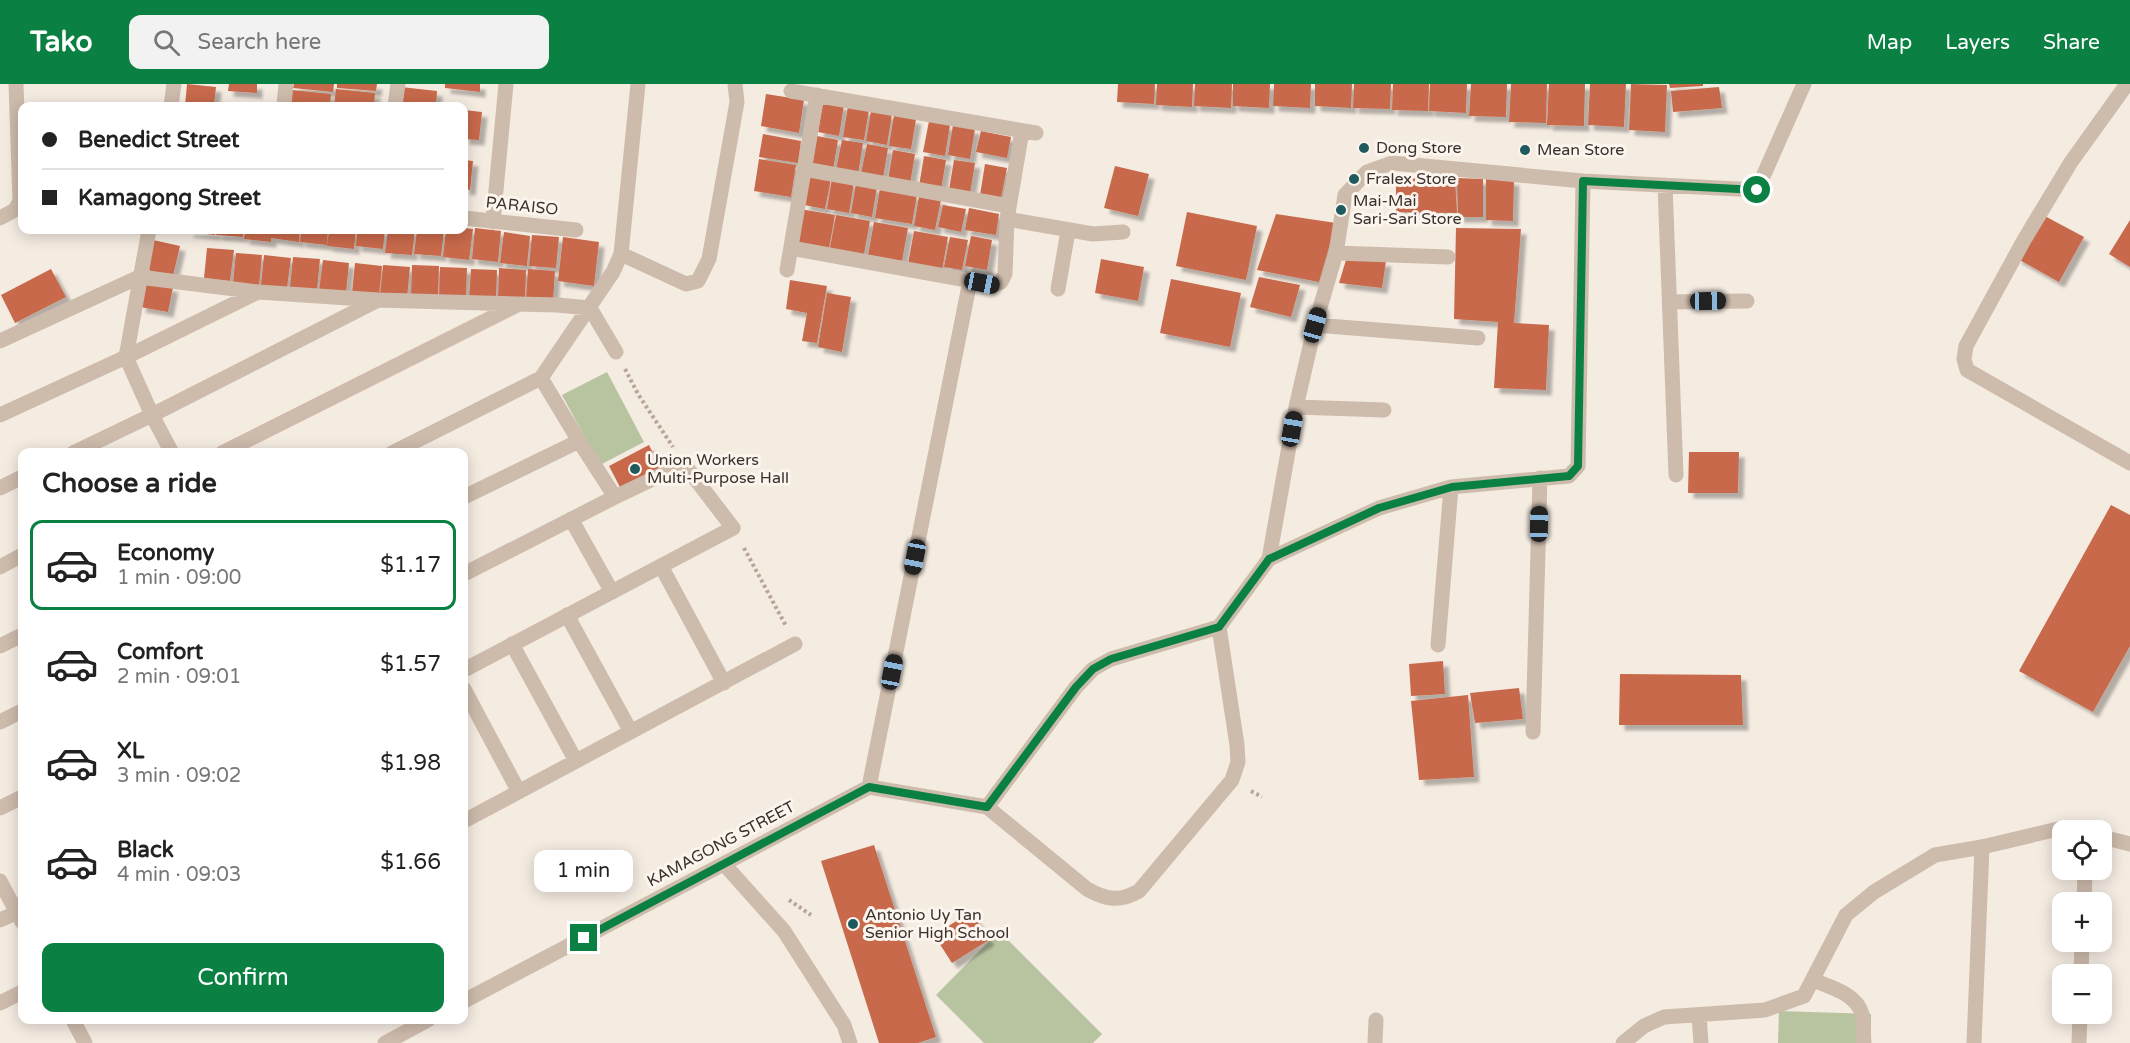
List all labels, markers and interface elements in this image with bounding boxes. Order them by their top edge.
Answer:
search box [129,15,549,69]
text: Tako [30,25,93,59]
icon: search [150,26,183,59]
text: Search here [198,29,321,55]
text: Map [1867,30,1912,55]
text: Layers [1945,30,2010,55]
text: Share [2043,30,2100,55]
text: Benedict Street [78,127,240,153]
place label: Dong Store [1376,138,1462,158]
place label: Mean Store [1537,140,1624,160]
marker: Dong Store [1357,141,1371,155]
marker: Mean Store [1518,143,1532,157]
place label: Fralex Store [1366,169,1456,189]
marker: Fralex Store [1347,172,1361,186]
route start [1743,176,1770,203]
text: Kamagong Street [78,185,261,211]
place label: Mai-Mai Sari-Sari Store [1353,191,1461,229]
street label: PARAISO [485,192,559,220]
marker: Mai-Mai Sari-Sari Store [1334,203,1348,217]
car [963,271,1001,295]
car [1690,292,1726,310]
car [1301,305,1329,345]
car [1280,410,1304,448]
place label: Union Workers Multi-Purpose Hall [647,450,789,488]
marker: Union Workers Multi-Purpose Hall [628,462,642,476]
text: Choose a ride [42,467,217,500]
car [1530,506,1548,542]
icon: car [45,538,99,592]
car [903,538,927,576]
text: Economy [117,540,214,566]
text: $1.17 [380,552,441,578]
text: 1 min · 09:00 [117,566,241,590]
icon: car [45,637,99,691]
text: Comfort [117,639,203,665]
text: $1.57 [380,651,441,677]
car [880,653,904,691]
text: 2 min · 09:01 [117,665,241,689]
icon: car [45,736,99,790]
text: XL [117,738,144,764]
text: $1.98 [380,750,441,776]
text: 3 min · 09:02 [117,764,241,788]
street label: KAMAGONG STREET [644,796,798,891]
map controls [2052,820,2112,1024]
button: locate [2052,820,2112,880]
icon: car [45,835,99,889]
text: Black [117,837,174,863]
text: $1.66 [380,849,441,875]
callout: 1 min [534,851,634,893]
text: 1 min [557,859,610,883]
text: 4 min · 09:03 [117,863,241,887]
button: + [2052,892,2112,952]
place label: Antonio Uy Tan Senior High School [865,905,1009,943]
marker: Antonio Uy Tan Senior High School [846,917,860,931]
route end [570,924,597,951]
button: Confirm [42,943,444,1012]
button: − [2052,964,2112,1024]

